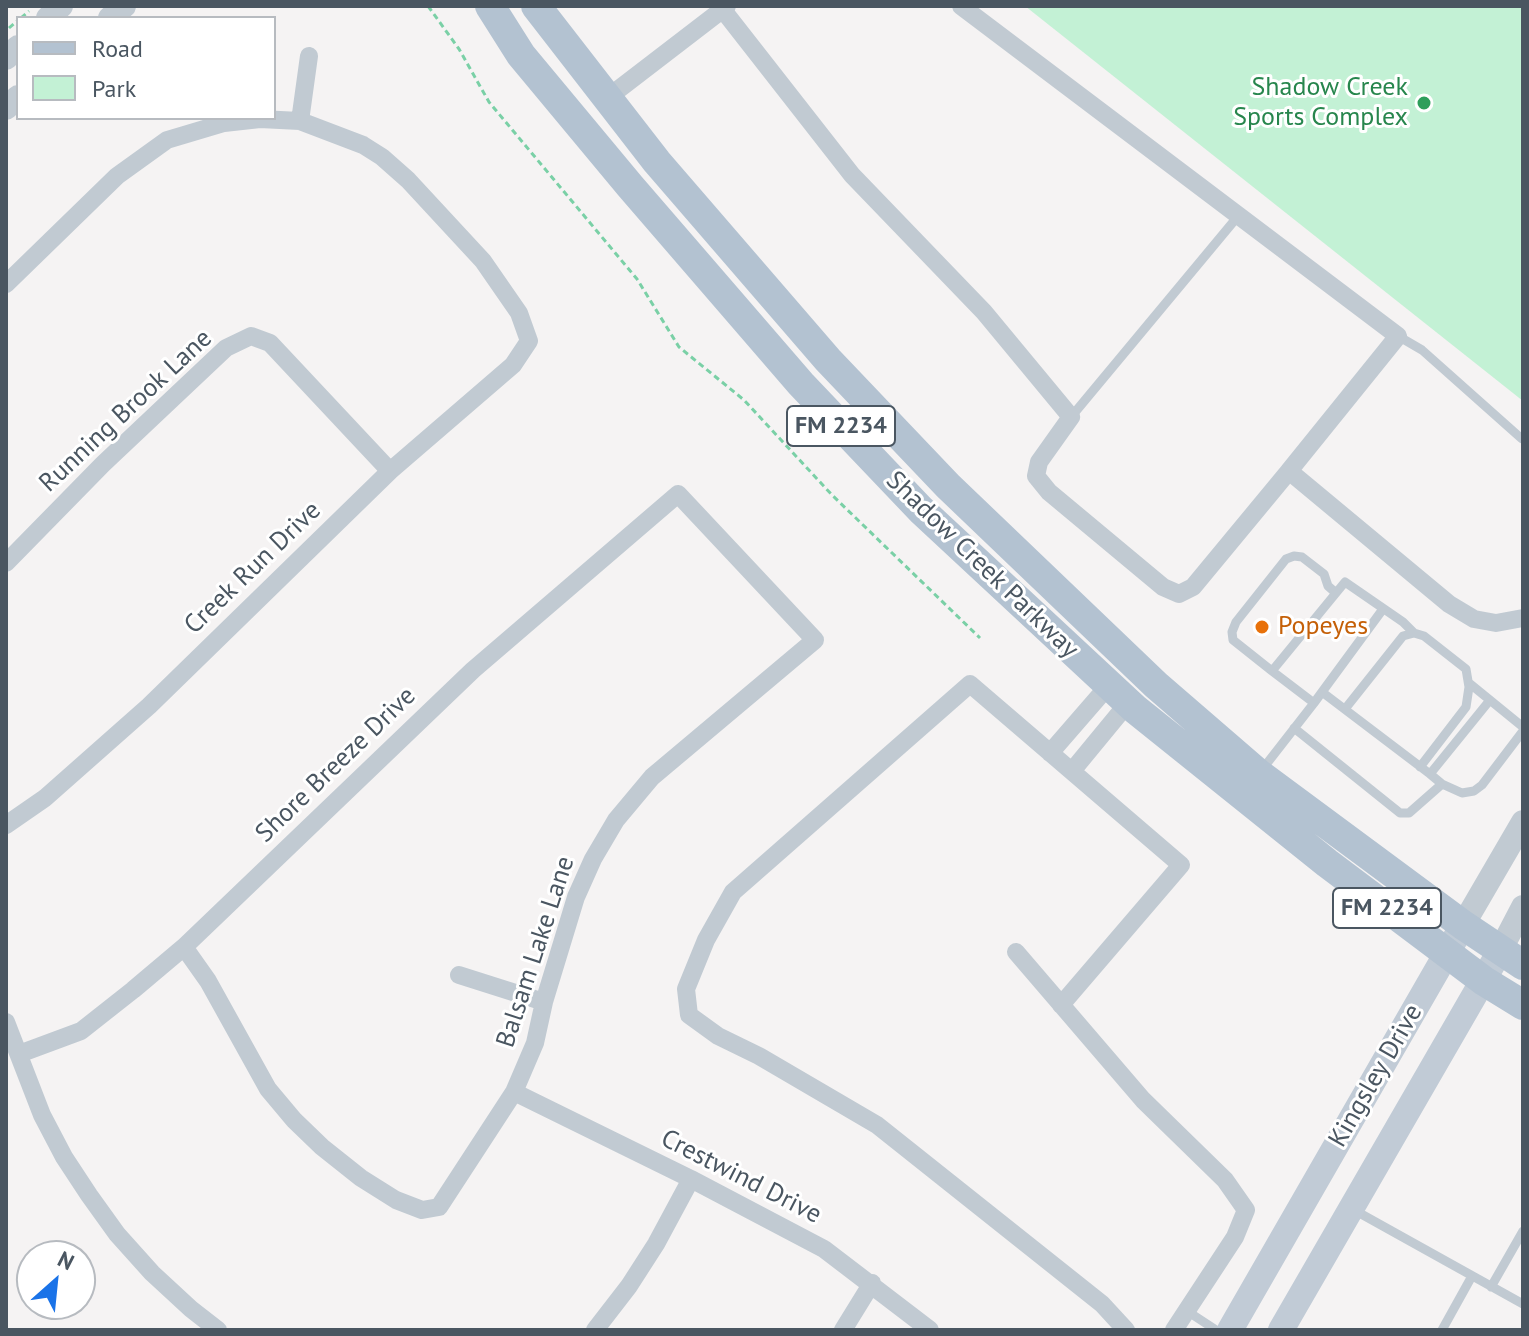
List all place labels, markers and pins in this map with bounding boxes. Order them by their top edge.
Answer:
place label: Shadow Creek Sports Complex [1233,72,1408,134]
marker: Shadow Creek Sports Complex [1415,94,1433,112]
place label: Popeyes [1278,611,1368,643]
marker: Popeyes [1253,618,1271,636]

